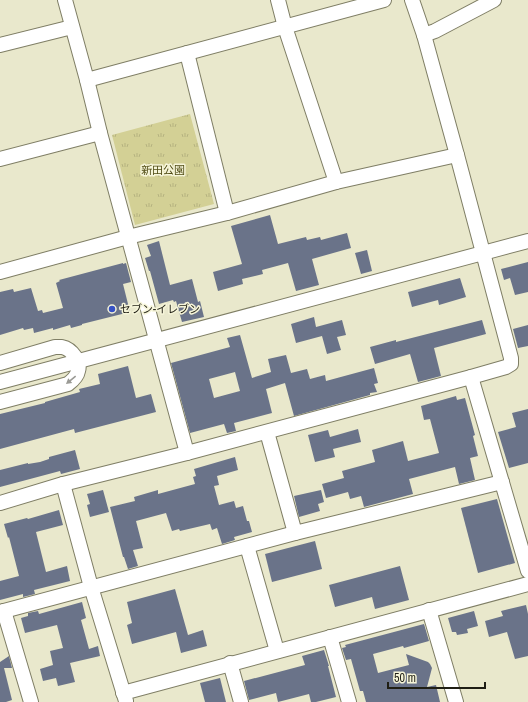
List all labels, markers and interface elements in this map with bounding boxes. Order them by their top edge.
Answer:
park label: 新田公園 [141,163,185,177]
place label: セブン-イレブン [120,302,200,316]
marker: セブン-イレブン [107,304,117,314]
one-way arrow [66,376,76,384]
scale bar [388,664,485,690]
text: 50 m [394,670,416,686]

